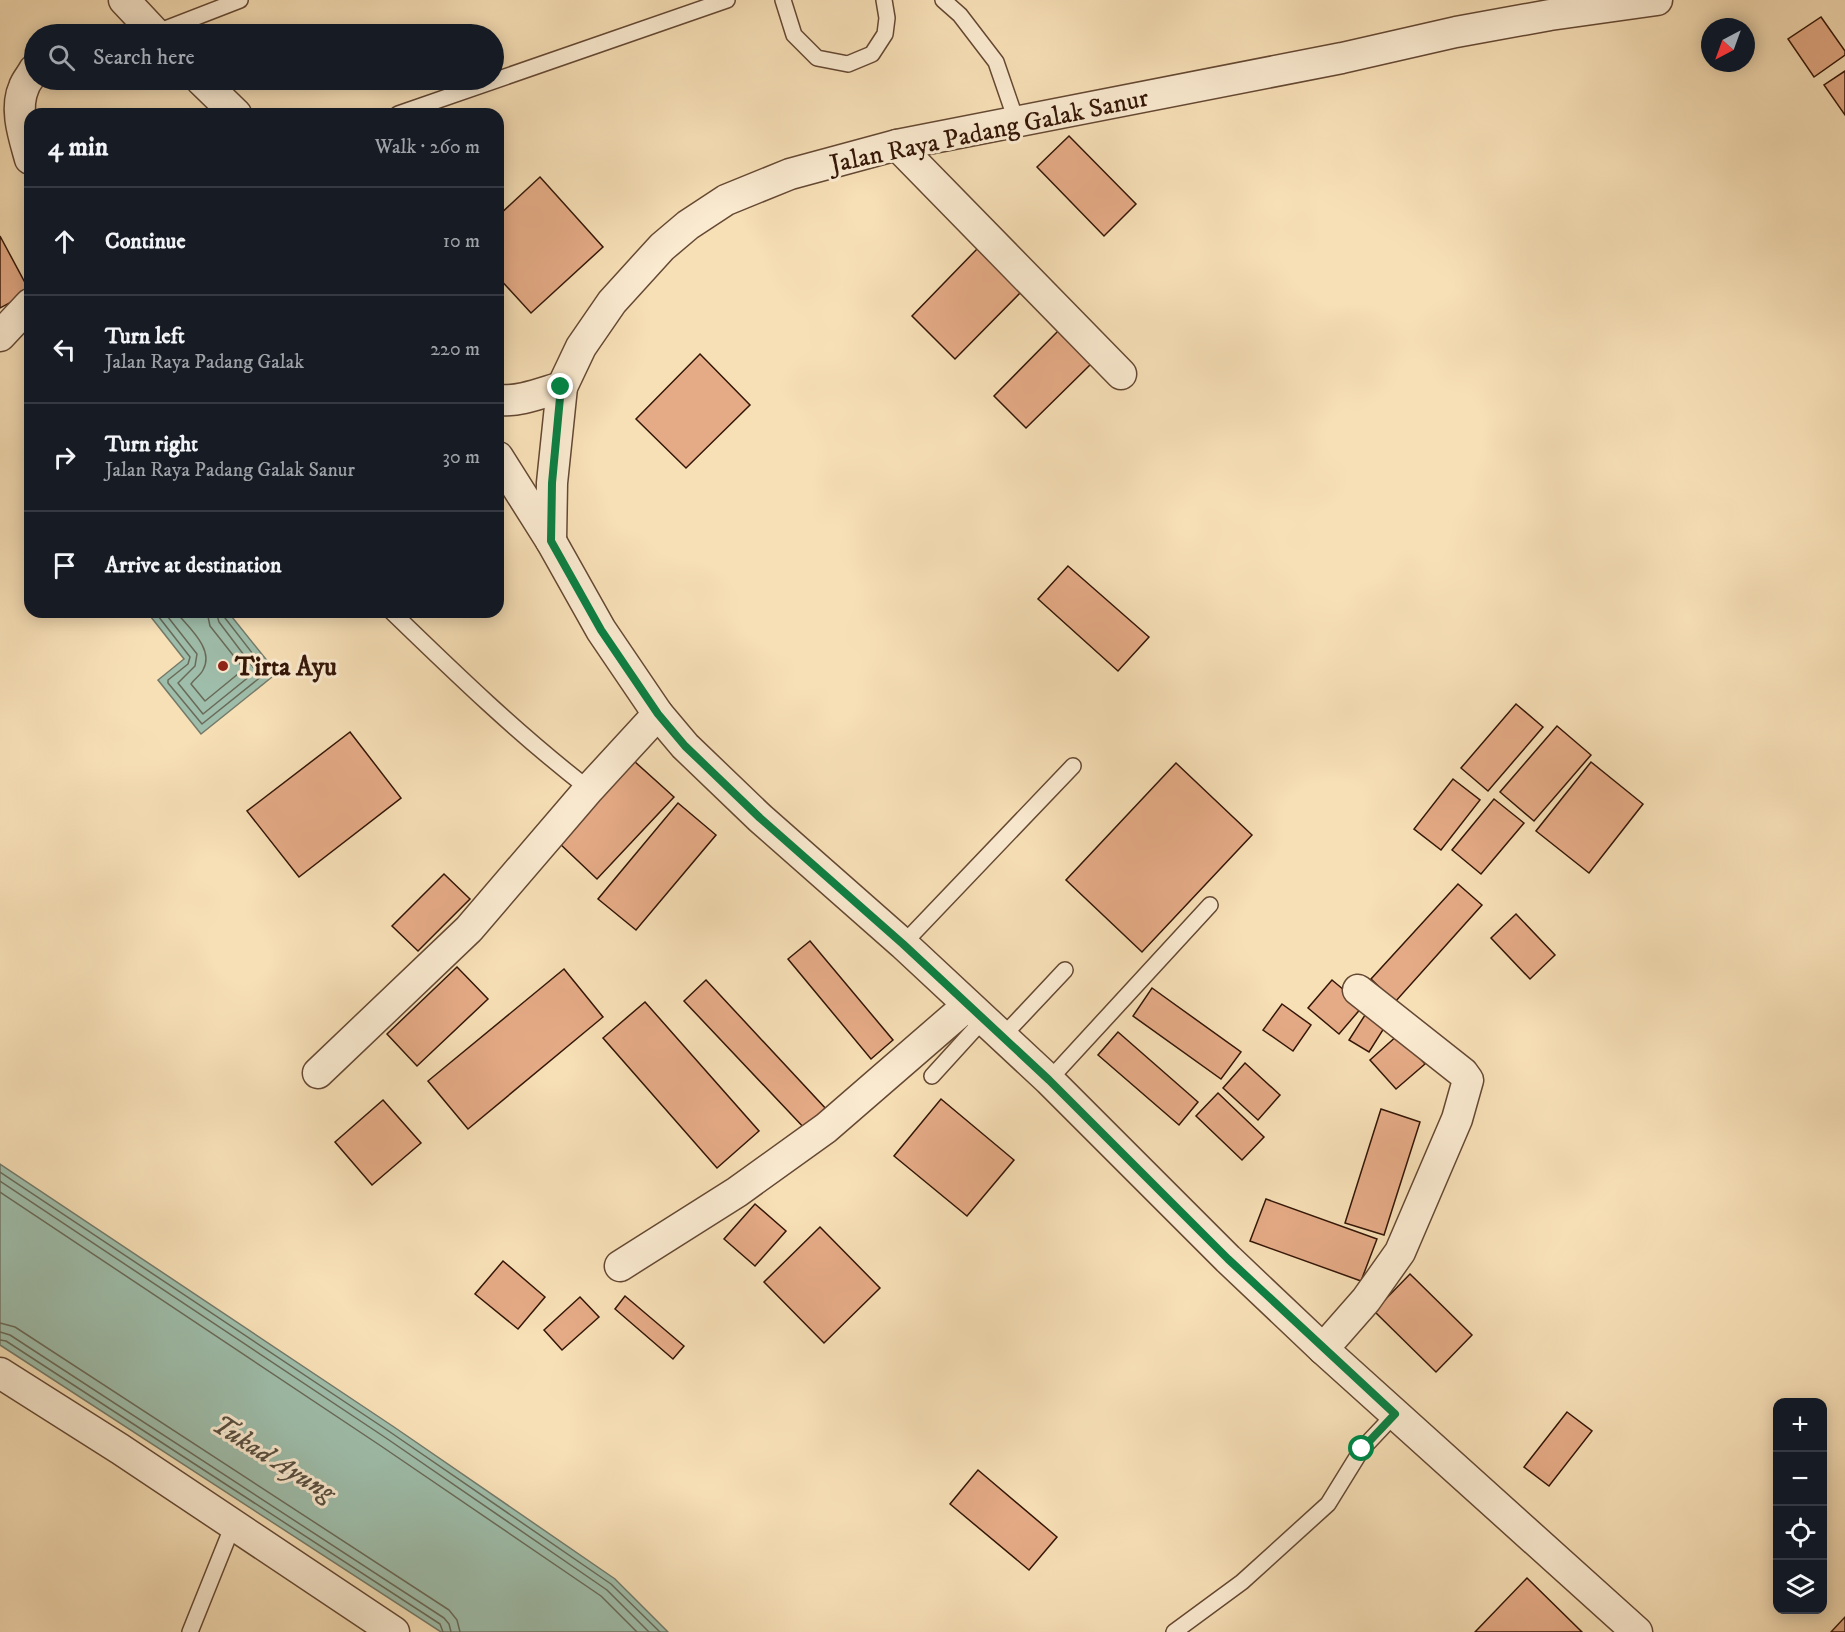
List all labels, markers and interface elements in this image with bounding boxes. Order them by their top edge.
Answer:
north arrow [1701,18,1755,72]
search box [24,24,504,90]
icon: search [45,41,78,74]
text: Search here [93,44,195,71]
street label: Jalan Raya Padang Galak Sanur [825,81,1152,182]
text: 4 min [48,131,108,164]
text: Walk · 260 m [375,135,480,160]
icon: ahead [48,225,81,258]
text: Continue [105,228,186,255]
text: 10 m [443,229,480,254]
text: Turn left [105,323,185,350]
icon: left [48,333,81,366]
text: 220 m [430,337,480,362]
text: Jalan Raya Padang Galak [105,350,304,375]
route end [547,373,573,399]
text: Turn right [105,431,198,458]
icon: right [48,441,81,474]
text: 30 m [442,445,480,470]
text: Jalan Raya Padang Galak Sanur [105,458,355,483]
icon: arrive [48,549,81,582]
text: Arrive at destination [105,552,282,579]
place label: Tirta Ayu [234,651,337,684]
marker: Tirta Ayu [216,659,230,673]
map controls [1773,1398,1827,1614]
button: + [1773,1398,1827,1452]
water label: Tukad Ayung [206,1408,343,1511]
route start [1348,1435,1374,1461]
button: − [1773,1452,1827,1506]
button: locate [1773,1506,1827,1560]
button: layers [1773,1560,1827,1614]

